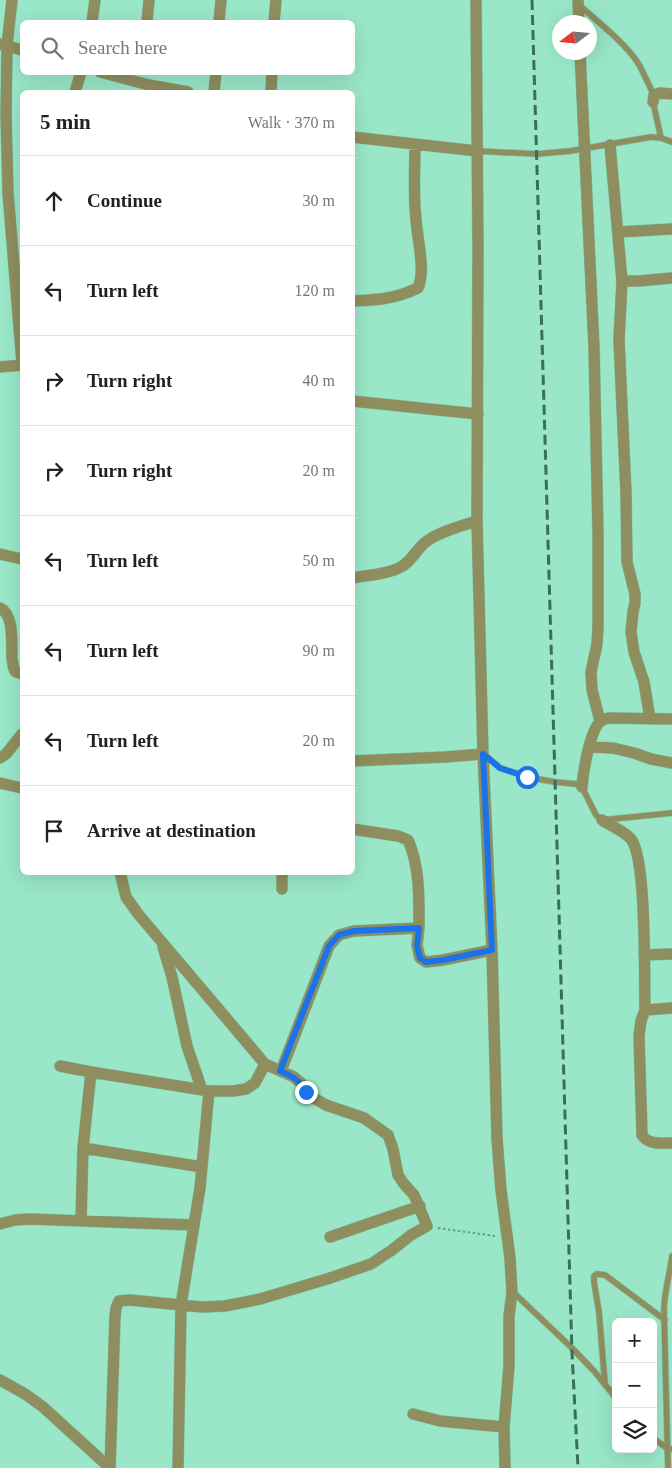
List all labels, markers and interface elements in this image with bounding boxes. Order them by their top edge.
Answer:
north arrow [552,15,597,60]
search box [20,20,355,75]
icon: search [38,34,66,62]
text: Search here [78,37,167,58]
text: 5 min [40,110,91,134]
text: Walk · 370 m [248,114,335,131]
icon: ahead [40,187,68,215]
text: Continue [87,190,162,211]
text: 30 m [303,192,335,209]
icon: left [40,277,68,305]
text: Turn left [87,280,159,301]
text: 120 m [295,282,335,299]
icon: right [40,367,68,395]
text: Turn right [87,370,172,391]
text: 40 m [303,372,335,389]
icon: right [40,457,68,485]
text: Turn right [87,460,172,481]
text: 20 m [303,462,335,479]
icon: left [40,547,68,575]
text: Turn left [87,550,159,571]
text: 50 m [303,552,335,569]
icon: left [40,637,68,665]
text: Turn left [87,640,159,661]
text: 90 m [303,642,335,659]
icon: left [40,727,68,755]
text: Turn left [87,730,159,751]
text: 20 m [303,732,335,749]
route start [516,766,539,789]
icon: arrive [40,817,68,845]
text: Arrive at destination [87,820,256,841]
route end [295,1081,318,1104]
map controls [612,1318,657,1453]
button: + [612,1318,657,1363]
button: − [612,1363,657,1408]
button: layers [612,1408,657,1453]

